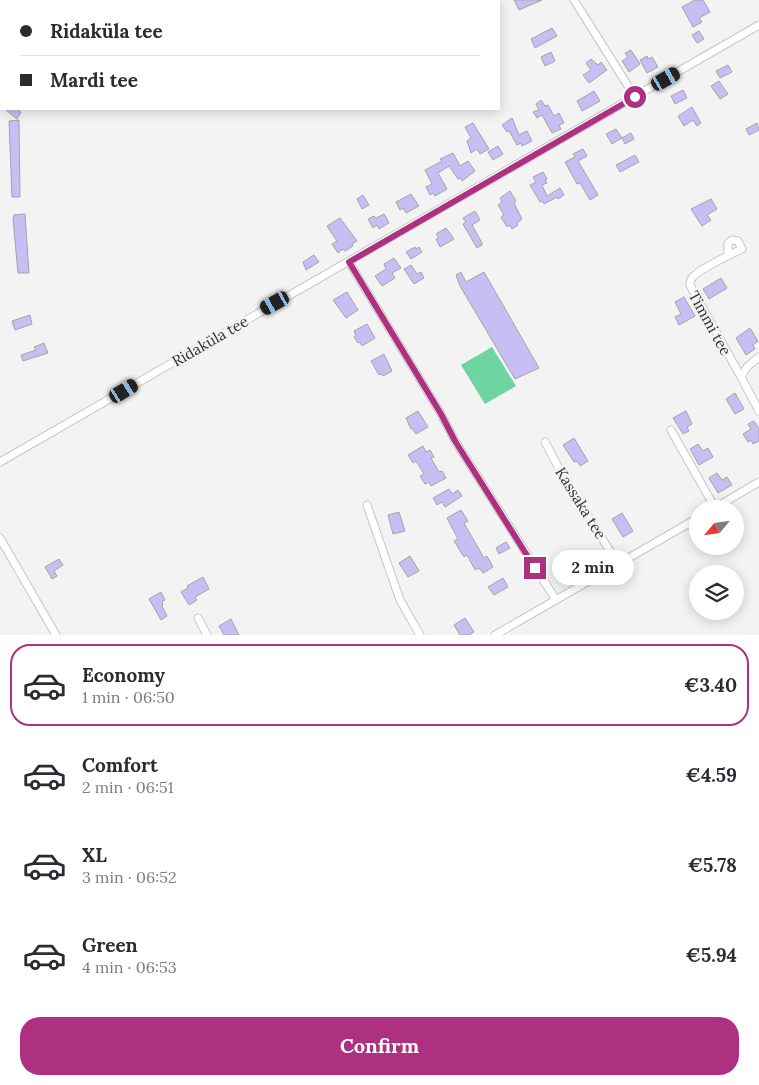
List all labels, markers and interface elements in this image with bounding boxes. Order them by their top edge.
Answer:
text: Ridaküla tee [50,19,163,43]
car [649,65,682,93]
text: Mardi tee [50,68,138,92]
route start [624,86,646,108]
street label: Timmi tee [685,287,735,359]
car [258,289,291,317]
street label: Ridaküla tee [168,311,252,371]
car [107,377,140,405]
street label: Kassaka tee [551,463,611,543]
north arrow [689,500,744,555]
map controls [689,500,744,620]
callout: 2 min [552,550,635,586]
route end [524,557,546,579]
text: 2 min [572,557,614,577]
button: layers [689,565,744,620]
icon: car [22,663,67,708]
text: Economy [82,663,165,687]
text: €3.40 [684,673,737,697]
text: 1 min · 06:50 [82,687,175,707]
icon: car [22,753,67,798]
text: Comfort [82,753,158,777]
text: €4.59 [686,763,737,787]
text: 2 min · 06:51 [82,777,173,797]
icon: car [22,843,67,888]
text: XL [82,843,107,867]
text: €5.78 [688,853,737,877]
text: 3 min · 06:52 [82,867,177,887]
icon: car [22,933,67,978]
text: Green [82,933,138,957]
text: €5.94 [686,943,737,967]
text: 4 min · 06:53 [82,957,177,977]
button: Confirm [20,1017,739,1075]

